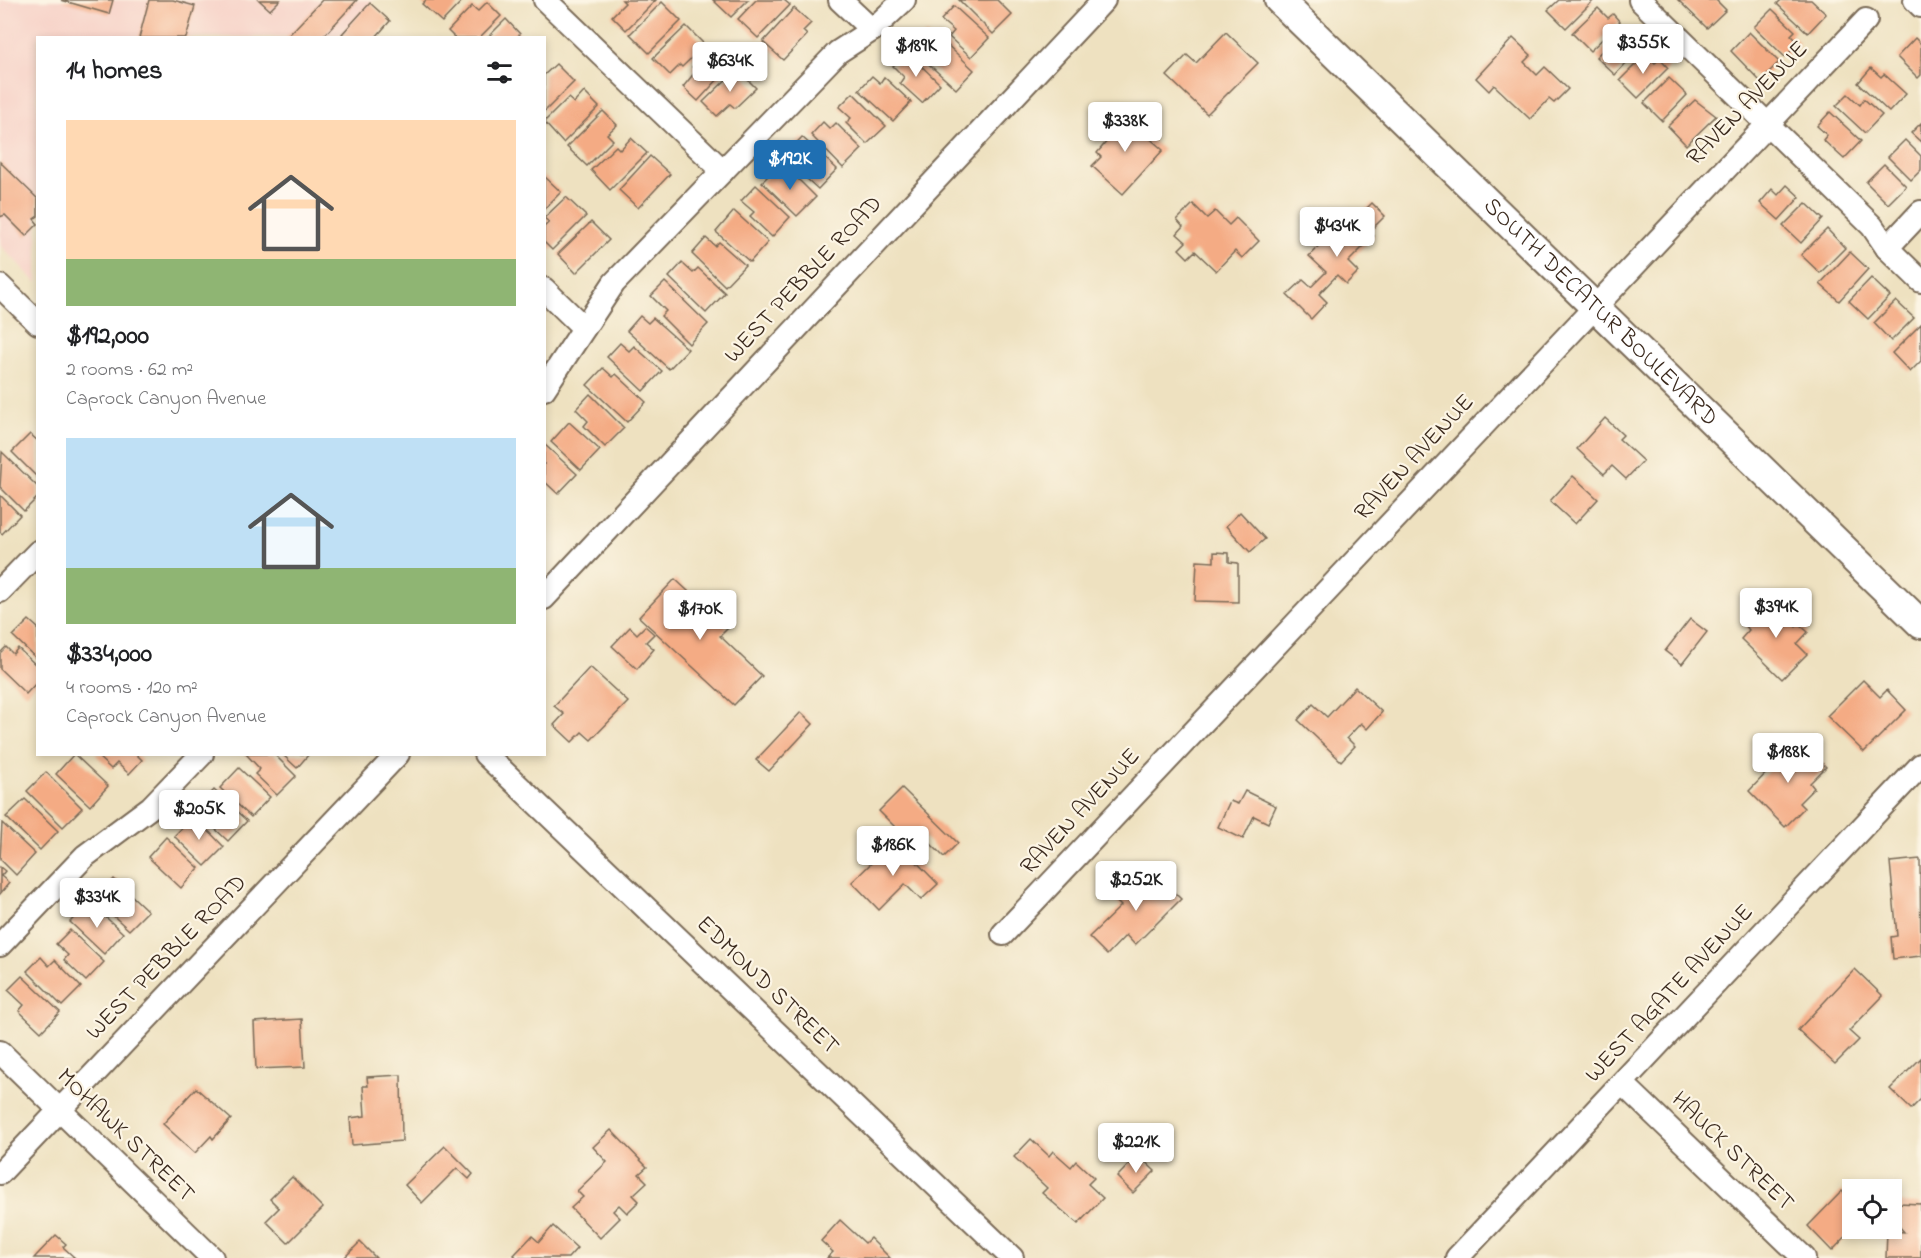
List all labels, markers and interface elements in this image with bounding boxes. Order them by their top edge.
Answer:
pin: $355K [1601,24,1685,75]
pin: $189K [874,27,958,78]
text: $355K [1617,29,1669,58]
text: $189K [895,32,937,61]
street label: RAVEN AVENUE [1679,33,1817,175]
pin: $634K [688,42,772,93]
text: $634K [706,47,754,76]
text: 14 homes [66,53,162,91]
icon: filters [483,56,516,89]
pin: $338K [1083,102,1167,153]
text: $338K [1102,107,1148,136]
pin: $192K [748,140,832,191]
text: $192K [768,145,812,174]
icon: home [237,159,345,267]
street label: WEST PEBBLE ROAD [717,188,891,372]
street label: SOUTH DECATUR BOULEVARD [1475,190,1726,435]
pin: $434K [1295,207,1379,258]
text: $434K [1314,212,1360,241]
text: $192,000 [66,318,149,356]
text: 2 rooms · 62 m² [66,356,193,385]
text: Caprock Canyon Avenue [66,385,266,414]
street label: RAVEN AVENUE [1347,387,1483,529]
icon: home [237,477,345,585]
pin: $394K [1734,588,1818,639]
pin: $170K [658,590,742,641]
text: $394K [1754,593,1798,622]
text: $170K [677,595,723,624]
text: $334,000 [66,636,152,674]
text: 4 rooms · 120 m² [66,674,198,703]
text: Caprock Canyon Avenue [66,703,266,732]
pin: $188K [1746,733,1830,784]
text: $188K [1766,738,1810,767]
street label: RAVEN AVENUE [1013,741,1149,883]
pin: $205K [157,790,241,841]
text: $205K [173,795,225,824]
pin: $186K [851,826,935,877]
text: $186K [871,831,915,860]
pin: $252K [1094,861,1178,912]
text: $252K [1109,866,1163,895]
street label: WEST PEBBLE ROAD [78,867,256,1049]
pin: $334K [55,878,139,929]
text: $334K [74,883,120,912]
street label: WEST AGATE AVENUE [1577,897,1763,1091]
street label: EDMOND STREET [687,908,847,1064]
street label: MOHAWK STREET [48,1061,202,1211]
street label: HAUCK STREET [1662,1084,1802,1220]
pin: $221K [1094,1123,1178,1174]
text: $221K [1112,1128,1160,1157]
map controls [1842,1179,1902,1239]
button: locate [1842,1179,1902,1239]

